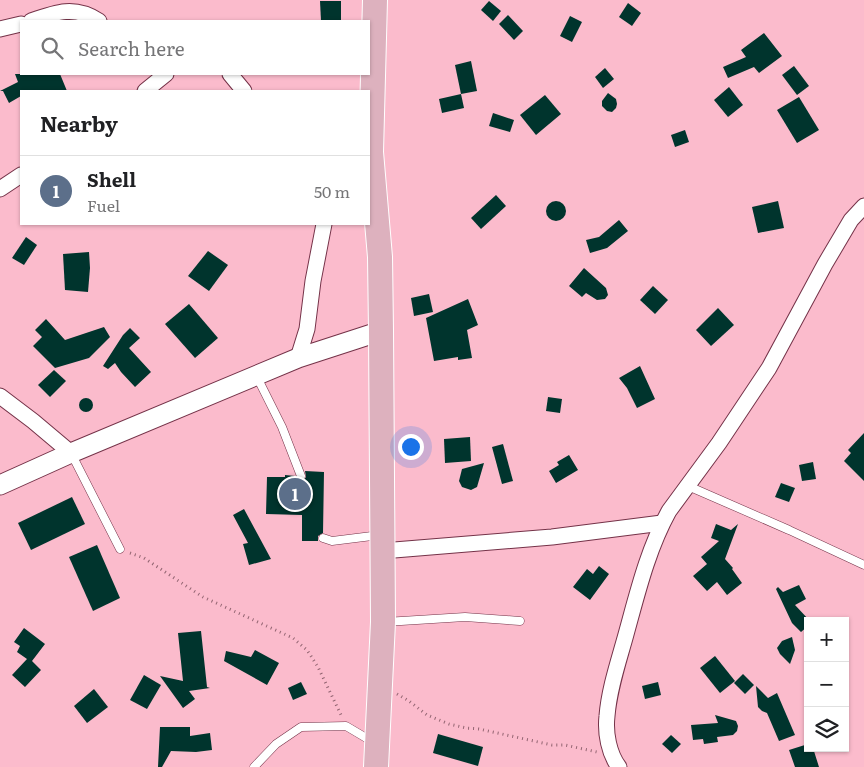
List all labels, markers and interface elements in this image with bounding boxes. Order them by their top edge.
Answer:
search box [20,20,370,75]
icon: search [38,34,66,62]
text: Search here [78,34,185,62]
text: Nearby [40,107,118,138]
text: Shell [87,165,136,193]
text: 1 [53,179,59,203]
text: 50 m [314,179,350,203]
text: Fuel [87,193,120,217]
your location [398,434,424,460]
pin: 1 [279,475,311,513]
map controls [804,617,849,752]
button: + [804,617,849,662]
button: − [804,662,849,707]
button: layers [804,707,849,752]

